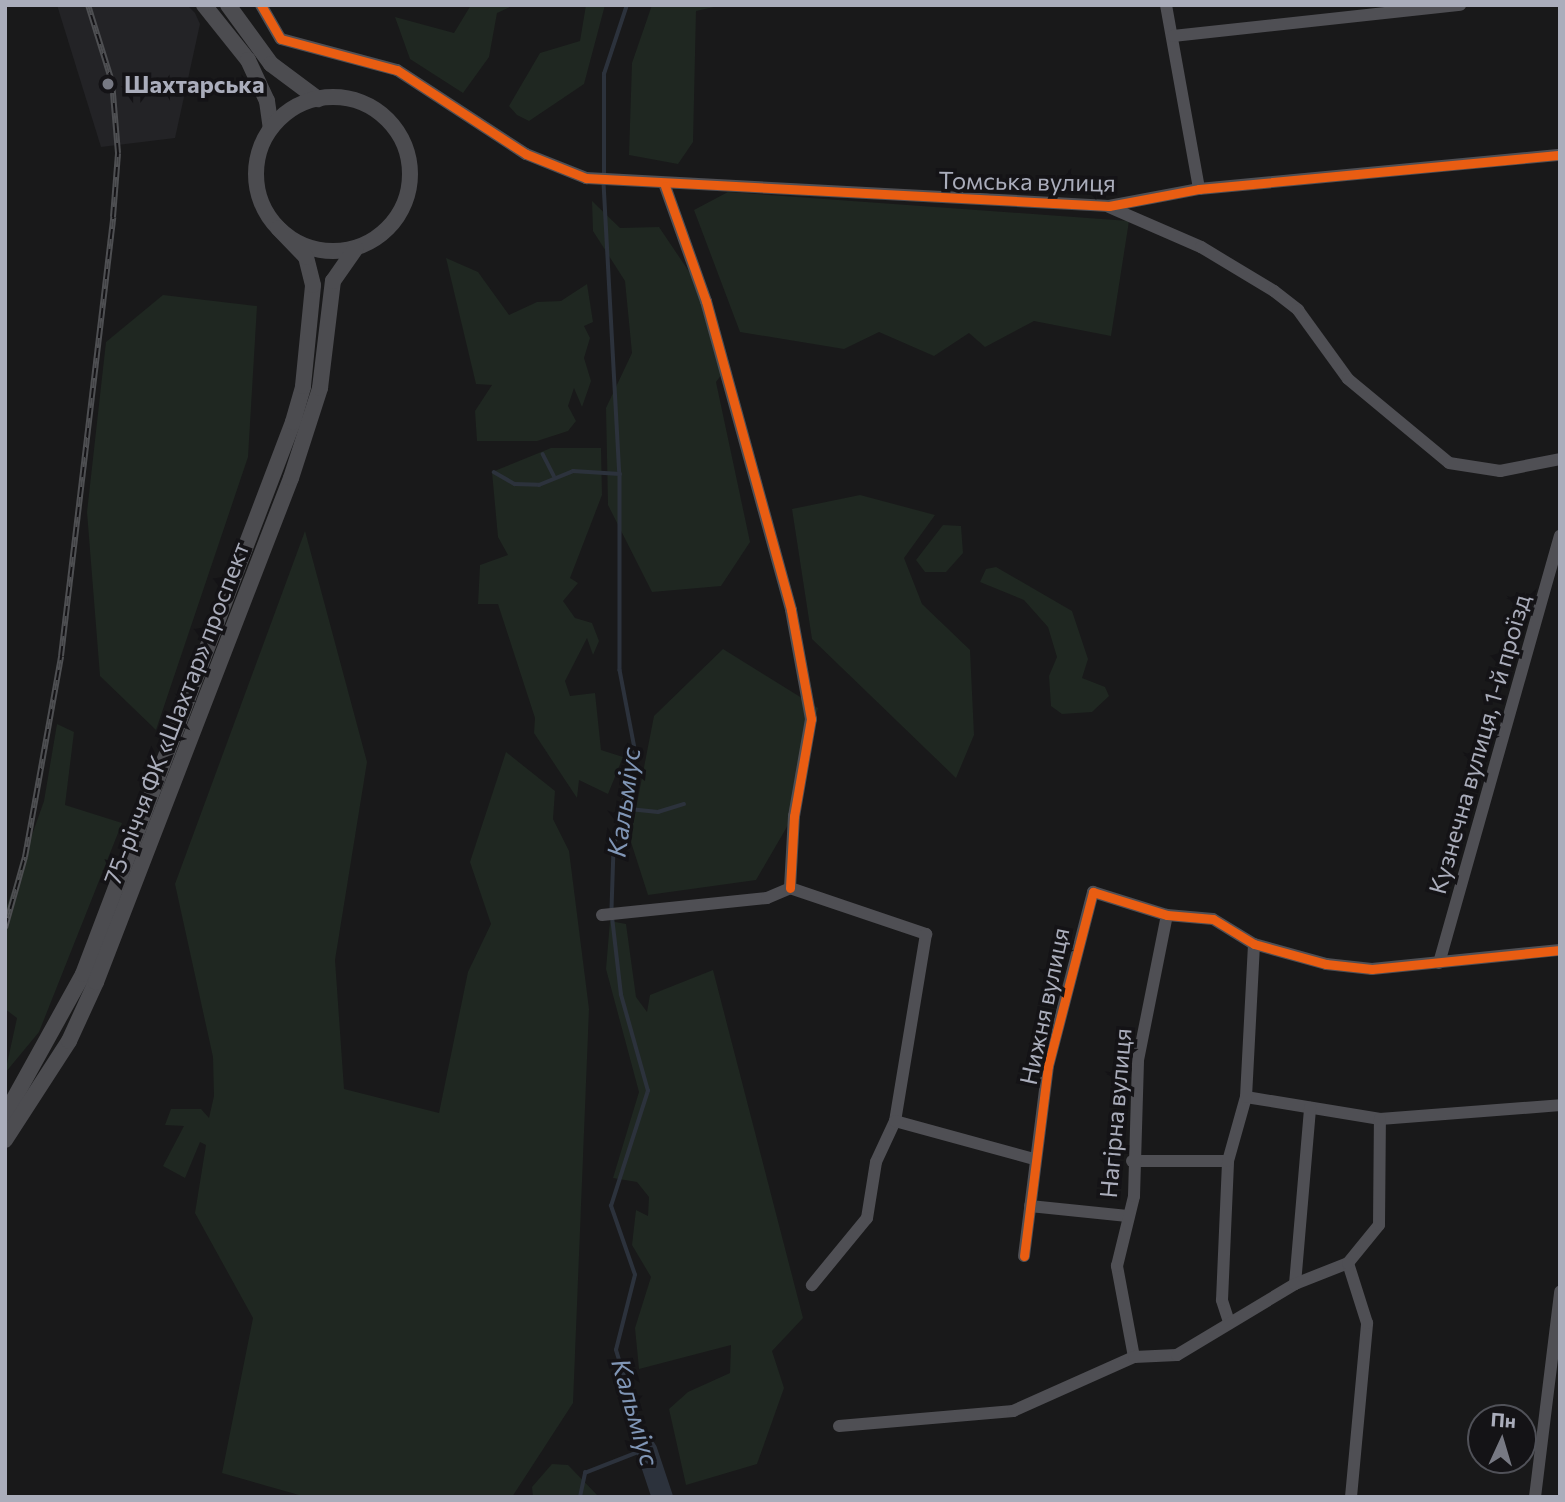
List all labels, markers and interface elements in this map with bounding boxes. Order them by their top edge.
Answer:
place label: Шахтарська [124,70,264,98]
marker: Шахтарська [98,74,118,94]
street label: Томська вулиця [938,165,1116,197]
street label: 75-річчя ФК «Шахтар» проспект [97,538,255,888]
street label: Кузнечна вулиця, 1-й проїзд [1422,591,1536,897]
water label: Кальміус [600,745,646,859]
street label: Нижня вулиця [1013,925,1075,1087]
street label: Нагірна вулиця [1093,1027,1137,1199]
water label: Кальміус [606,1355,666,1469]
north arrow [1467,1404,1537,1474]
text: Пн [1490,1407,1517,1432]

